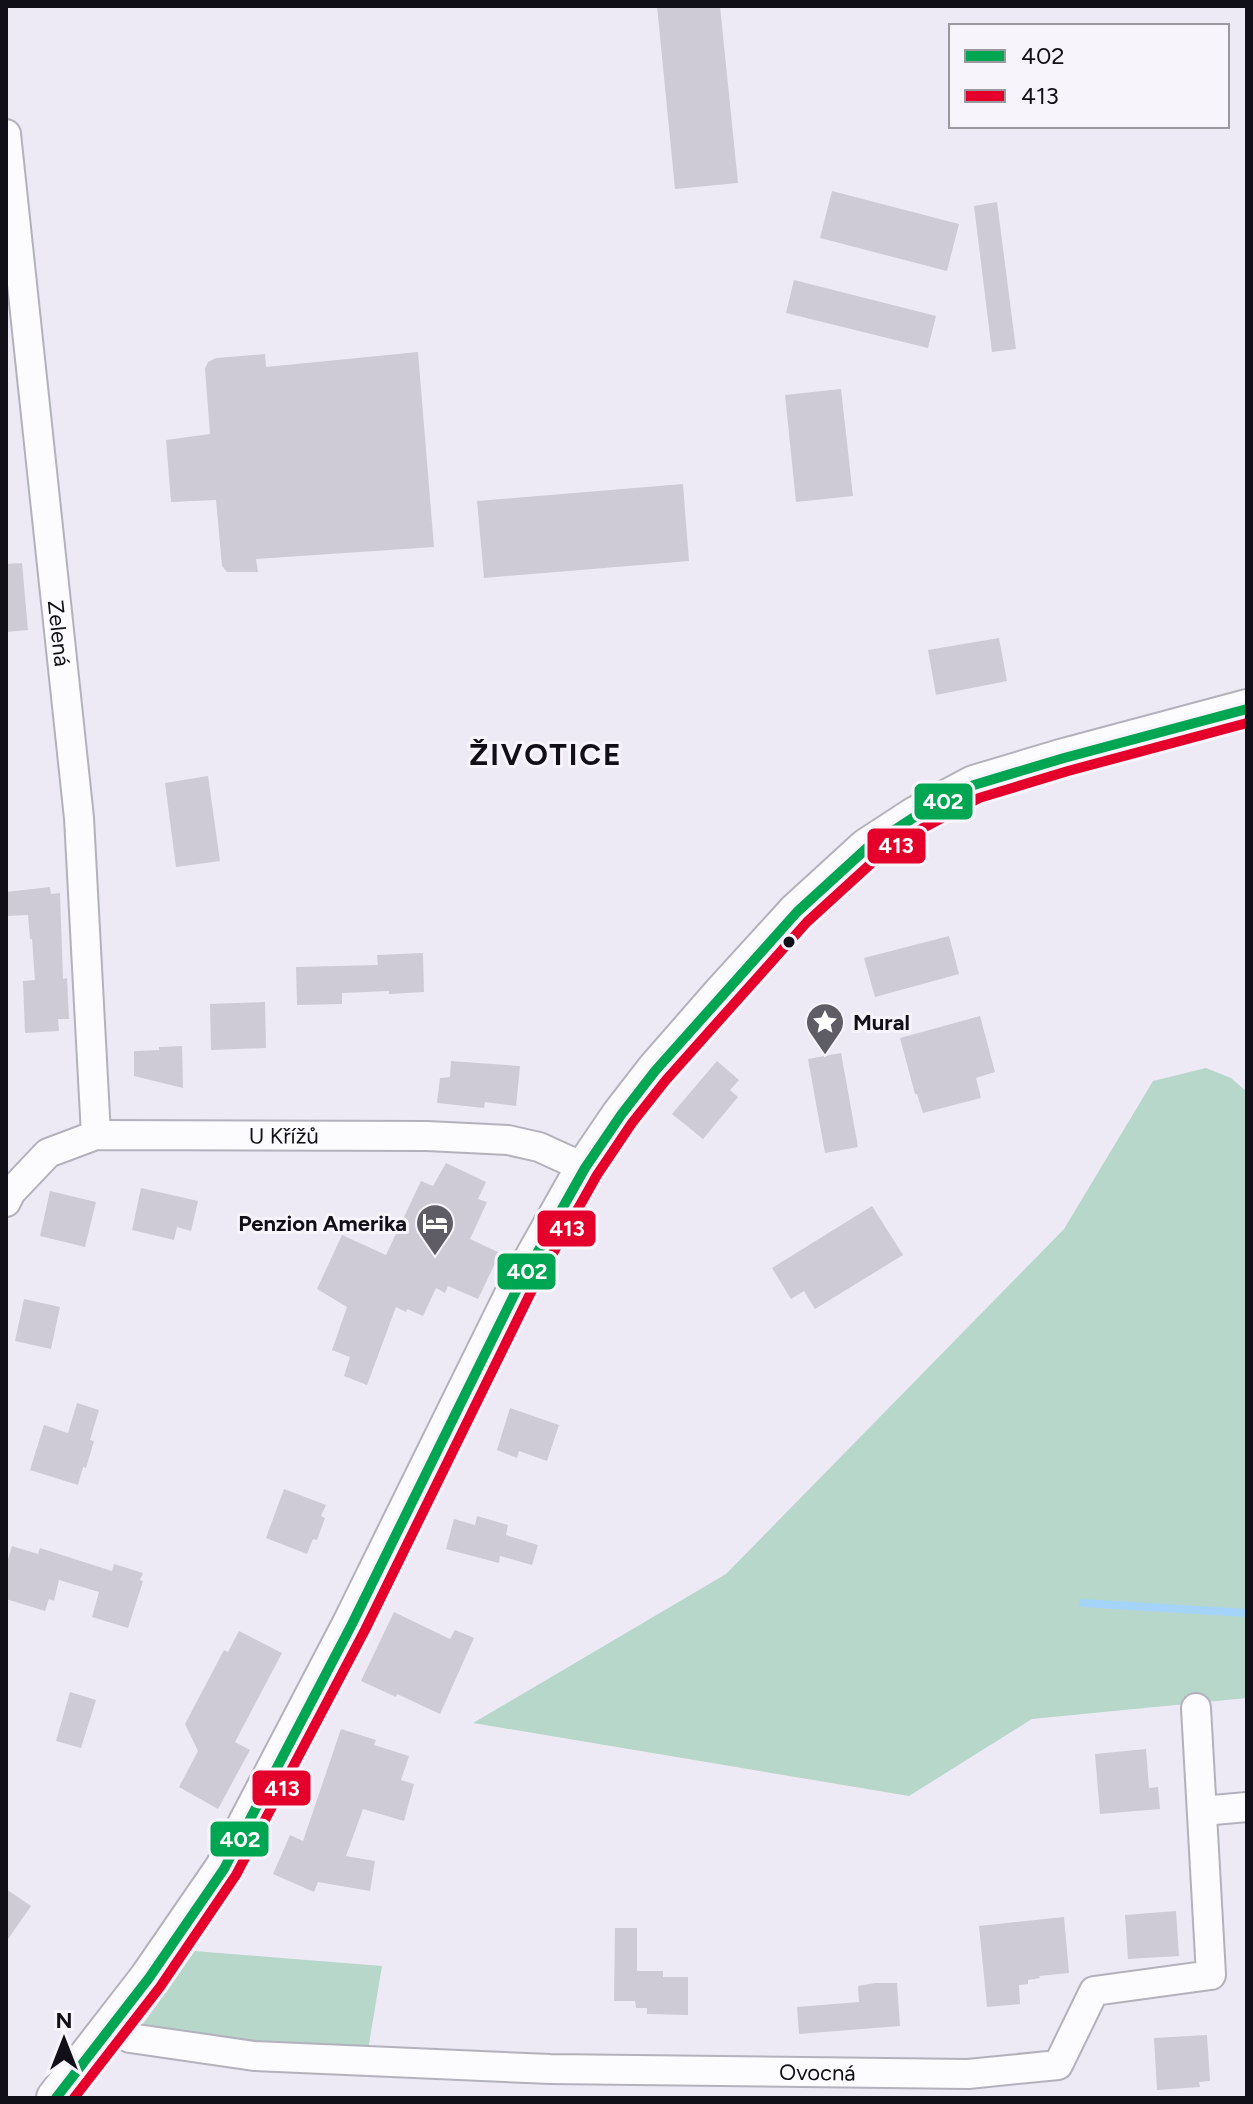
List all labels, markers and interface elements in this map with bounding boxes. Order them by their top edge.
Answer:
legend [949,24,1229,128]
text: 402 [1021,41,1065,70]
text: 413 [1021,81,1059,110]
street label: Zelená [42,599,76,668]
district label: ŽIVOTICE [469,736,623,773]
line badge: 402 [913,782,974,821]
text: 402 [923,788,963,815]
line badge: 413 [866,827,927,865]
text: 413 [878,832,914,859]
unlabelled marker [781,934,797,950]
place icon: Mural [804,1001,846,1056]
place label: Mural [853,1009,910,1036]
street label: U Křížů [249,1122,319,1150]
hotel icon: Penzion Amerika [414,1202,456,1257]
line badge: 413 [536,1209,597,1248]
place label: Penzion Amerika [238,1210,407,1237]
text: 413 [549,1215,585,1242]
line badge: 402 [496,1252,557,1291]
text: 402 [507,1258,547,1285]
line badge: 413 [251,1769,312,1807]
text: 413 [264,1775,300,1802]
line badge: 402 [209,1820,270,1858]
text: 402 [220,1826,260,1853]
north arrow [24,2000,104,2080]
text: N [55,2007,73,2034]
street label: Ovocná [779,2059,856,2087]

